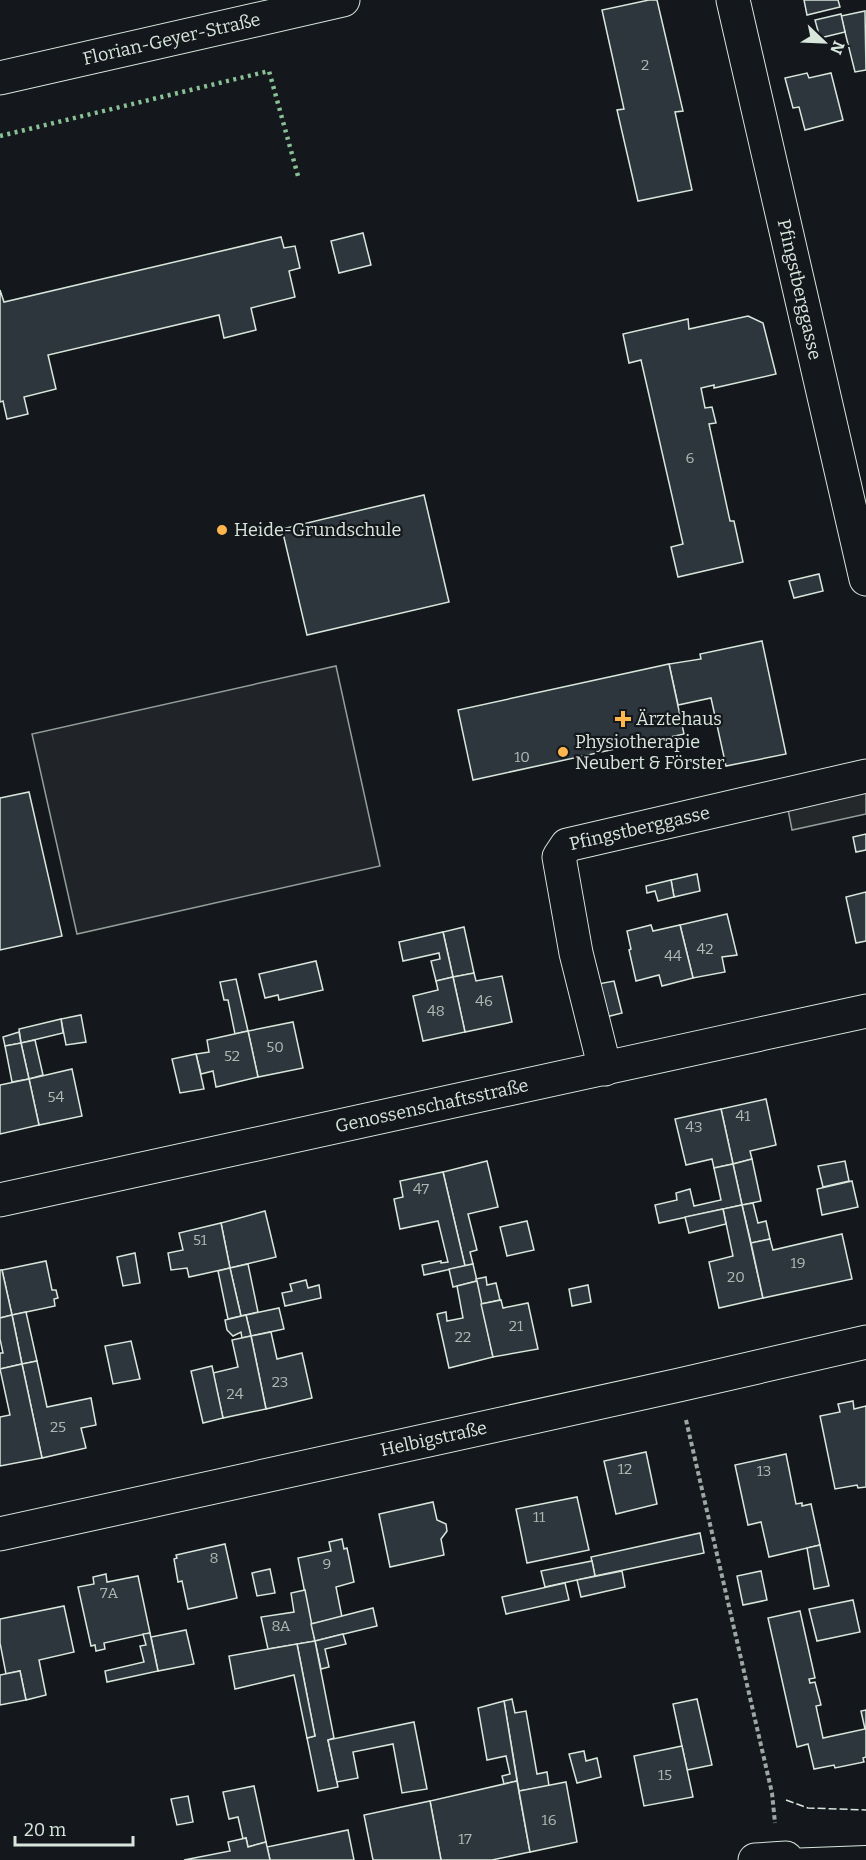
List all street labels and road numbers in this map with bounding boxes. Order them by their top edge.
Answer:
street label: Florian-Geyer-Straße [81,8,263,70]
street label: Pfingstberggasse [773,217,826,362]
street label: Pfingstberggasse [567,801,712,855]
street label: Genossenschaftsstraße [333,1074,530,1138]
street label: Helbigstraße [378,1416,489,1461]

